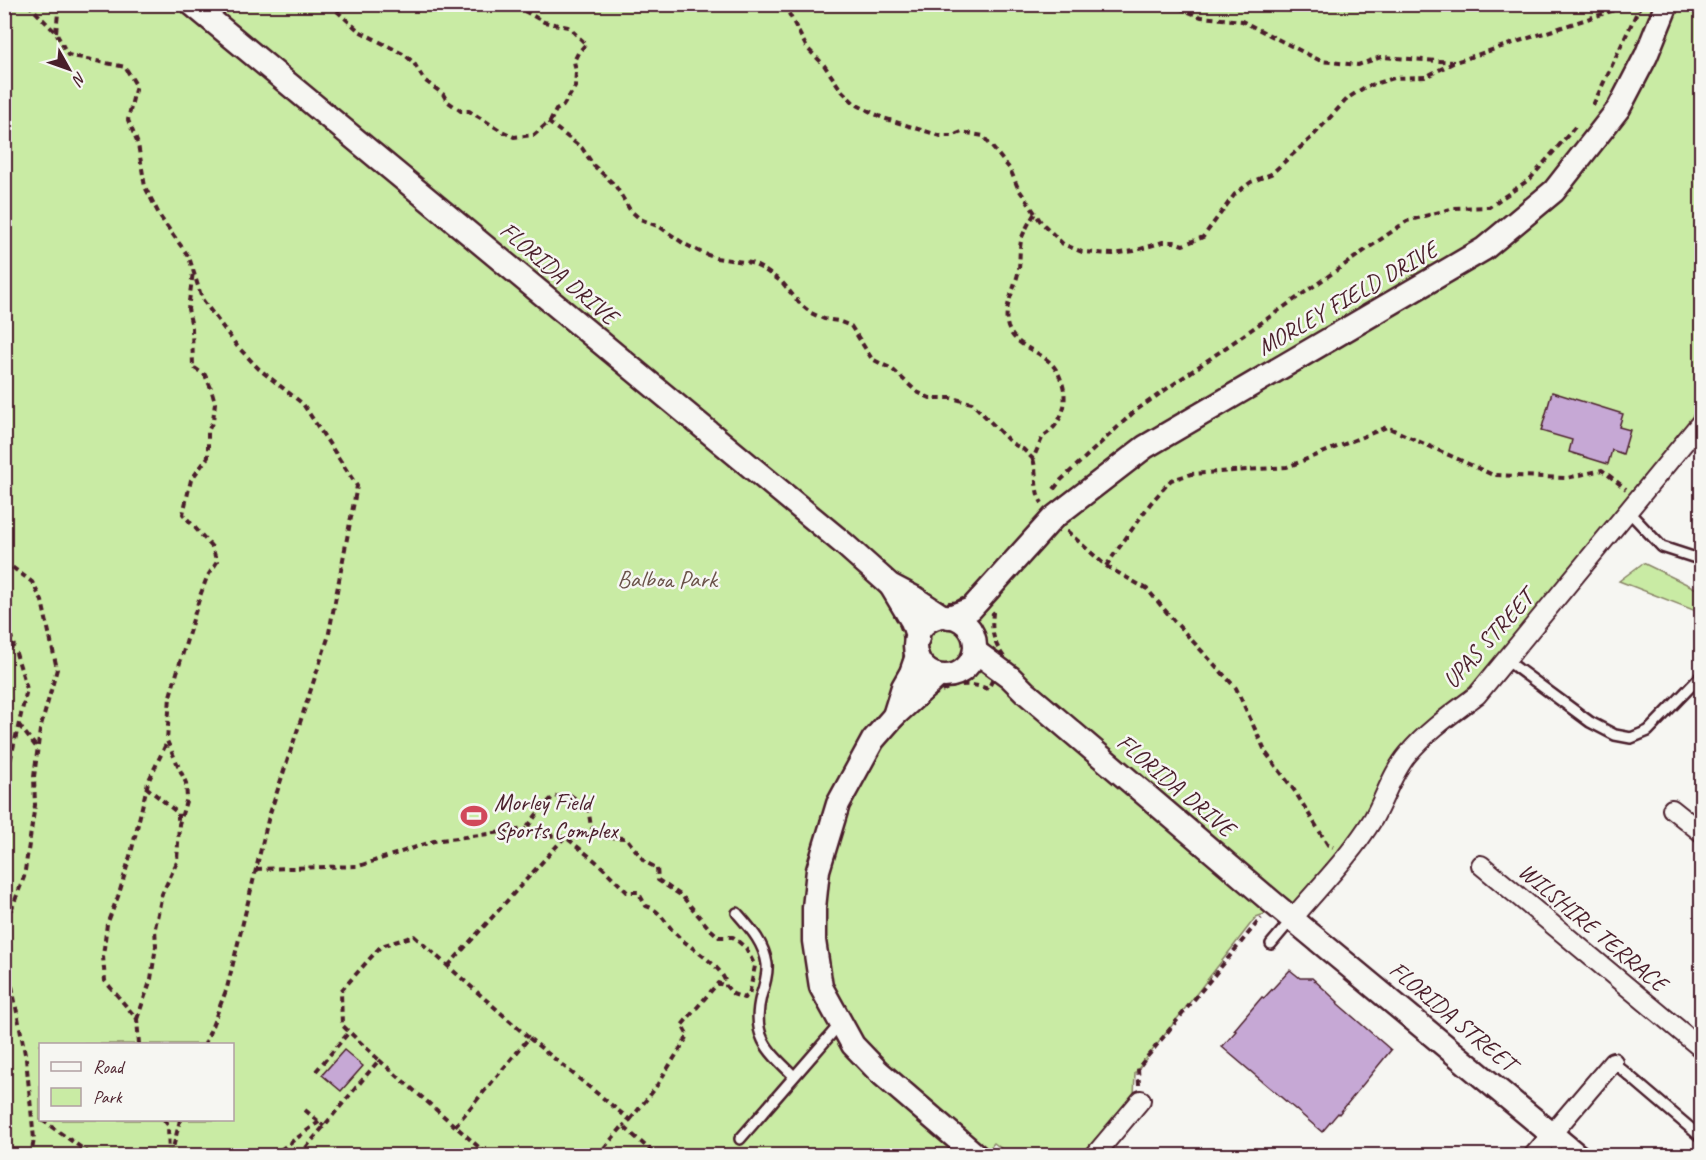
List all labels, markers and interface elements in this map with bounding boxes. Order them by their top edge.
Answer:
north arrow [39,39,99,99]
text: N [67,68,91,91]
street label: FLORIDA DRIVE [494,215,626,333]
street label: MORLEY FIELD DRIVE [1251,233,1445,362]
park label: Balboa Park [617,564,719,594]
street label: UPAS STREET [1436,579,1544,694]
street label: FLORIDA DRIVE [1111,727,1243,845]
place label: Morley Field Sports Complex [494,787,619,845]
sports icon: Morley Field Sports Complex [459,801,489,831]
street label: WILSHIRE TERRACE [1512,856,1676,1000]
street label: FLORIDA STREET [1383,954,1527,1082]
legend [39,1043,234,1121]
text: Road [93,1056,126,1078]
text: Park [93,1086,123,1108]

